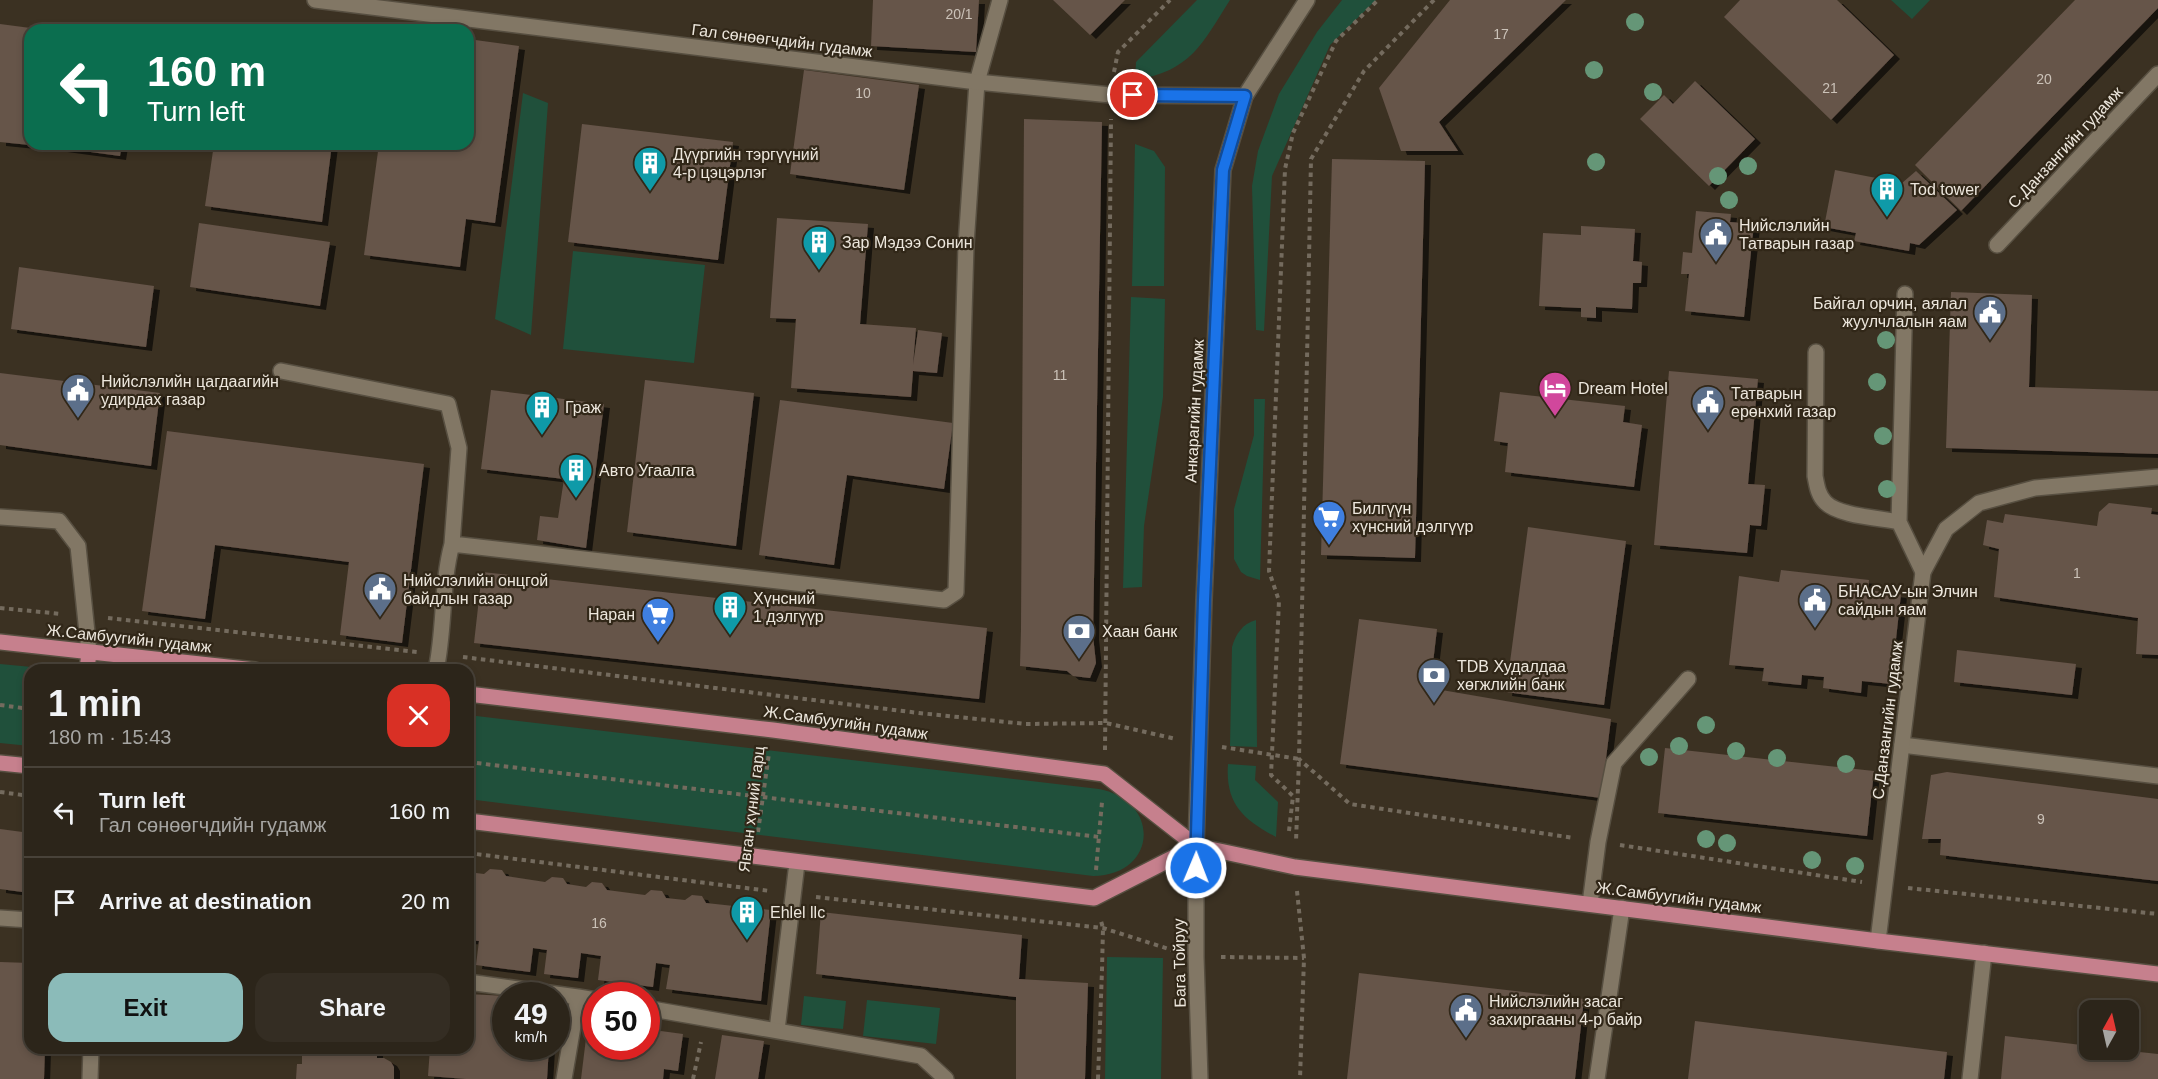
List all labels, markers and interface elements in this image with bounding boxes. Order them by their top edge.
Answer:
house number: 20/1 [945,6,973,22]
street label: Гал сөнөөгчдийн гудамж [691,21,874,60]
house number: 17 [1493,26,1509,42]
icon: left [48,48,126,126]
text: 160 m [147,48,266,95]
pin [1107,69,1158,120]
house number: 20 [2036,71,2052,87]
icon: arrive [1116,78,1149,111]
house number: 21 [1822,80,1838,96]
street label: С.Данзангийн гудамж [2005,83,2126,212]
house number: 10 [855,85,871,101]
text: Turn left [147,97,245,127]
building icon: Дүүргийн тэргүүний 4-р цэцэрлэг [632,145,668,192]
place label: Дүүргийн тэргүүний 4-р цэцэрлэг [673,146,819,181]
building icon: Tod tower [1869,171,1905,218]
place label: Tod tower [1910,181,1980,198]
public building icon: Нийслэлийн Татварын газар [1698,216,1734,263]
place label: Нийслэлийн Татварын газар [1739,217,1854,252]
building icon: Зар Мэдээ Сонин [801,224,837,271]
place label: Зар Мэдээ Сонин [842,234,973,251]
public building icon: Байгал орчин, аялал жуулчлалын яам [1972,294,2008,341]
place label: Байгал орчин, аялал жуулчлалын яам [1813,295,1967,330]
street label: Анкарагийн гудамж [1182,338,1207,483]
house number: 11 [1053,367,1067,383]
hotel icon: Dream Hotel [1537,370,1573,417]
public building icon: Нийслэлийн цагдаагийн удирдах газар [60,372,96,419]
place label: Нийслэлийн цагдаагийн удирдах газар [101,373,279,408]
place label: Dream Hotel [1578,380,1668,397]
public building icon: Татварын ерөнхий газар [1690,384,1726,431]
place label: Татварын ерөнхий газар [1731,385,1836,420]
building icon: Граж [524,389,560,436]
place label: Граж [565,399,602,416]
building icon: Авто Угаалга [558,452,594,499]
place label: Авто Угаалга [599,462,695,479]
supermarket icon: Билгүүн хүнсний дэлгүүр [1311,499,1347,546]
place label: Билгүүн хүнсний дэлгүүр [1352,500,1473,535]
house number: 1 [2073,565,2081,581]
public building icon: Нийслэлийн онцгой байдлын газар [362,571,398,618]
place label: Нийслэлийн онцгой байдлын газар [403,572,548,607]
public building icon: БНАСАУ-ын Элчин сайдын яам [1797,582,1833,629]
place label: БНАСАУ-ын Элчин сайдын яам [1838,583,1978,618]
building icon: Хүнсний 1 дэлгүүр [712,589,748,636]
place label: Хүнсний 1 дэлгүүр [753,590,824,625]
supermarket icon: Наран [640,596,676,643]
place label: Наран [588,606,635,623]
bank icon: Хаан банк [1061,613,1097,660]
street label: Ж.Самбуугийн гудамж [46,621,213,656]
place label: Хаан банк [1102,623,1178,640]
street label: С.Данзангийн гудамж [1869,639,1906,800]
bank icon: TDB Худалдаа хөгжлийн банк [1416,657,1452,704]
place label: TDB Худалдаа хөгжлийн банк [1457,658,1566,693]
text: 1 min [48,683,142,724]
button: close [387,684,450,747]
street label: Ж.Самбуугийн гудамж [763,703,929,742]
text: 180 m · 15:43 [48,726,171,748]
street label: Явган хүний гарц [735,745,768,873]
text: Turn left [99,788,185,813]
icon: left [48,796,81,829]
text: 160 m [389,799,450,824]
house number: 9 [2037,811,2045,827]
text: Гал сөнөөгчдийн гудамж [99,814,326,836]
position arrow [1164,836,1228,900]
street label: Ж.Самбуугийн гудамж [1596,879,1763,916]
icon: arrive [48,886,81,919]
text: Arrive at destination [99,889,312,914]
text: 20 m [401,889,450,914]
building icon: Ehlel llc [729,894,765,941]
place label: Ehlel llc [770,904,825,921]
house number: 16 [591,915,607,931]
street label: Бага Тойруу [1170,918,1189,1008]
button: Exit [48,973,243,1042]
button: Share [255,973,450,1042]
speed limit sign: 50 [582,982,660,1060]
public building icon: Нийслэлийн засаг захиргааны 4-р байр [1448,992,1484,1039]
place label: Нийслэлийн засаг захиргааны 4-р байр [1489,993,1642,1028]
text: 49 [514,997,548,1030]
north arrow [2079,1000,2139,1060]
map controls [2079,1000,2139,1060]
text: km/h [515,1028,547,1045]

